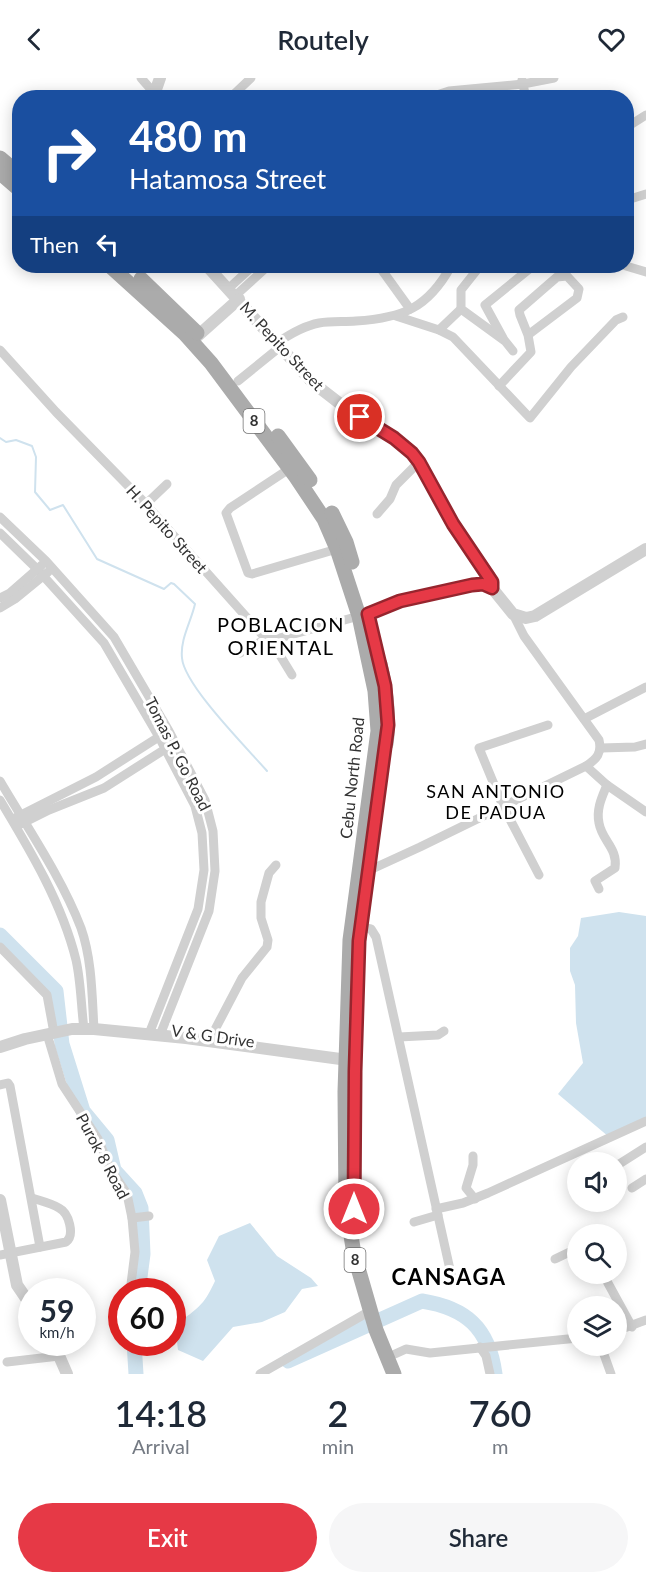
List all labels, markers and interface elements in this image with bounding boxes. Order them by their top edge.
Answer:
icon: back [18,23,51,56]
text: Routely [277,23,369,56]
icon: heart [595,23,628,56]
text: 480 m [129,111,247,161]
icon: right [30,114,108,192]
text: Hatamosa Street [129,162,326,195]
icon: left [91,228,124,261]
text: Then [30,231,79,258]
street label: M. Pepito Street [236,297,328,394]
pin [334,391,385,442]
icon: arrive [343,400,376,433]
road number: 8 [244,409,264,433]
street label: H. Pepito Street [123,481,212,577]
district label: POBLACION ORIENTAL [217,612,345,659]
street label: Tomas P. Go Road [142,694,215,814]
street label: Cebu North Road [336,716,367,840]
district label: SAN ANTONIO DE PADUA [426,780,566,823]
street label: V & G Drive [170,1020,256,1051]
street label: Purok 8 Road [73,1110,134,1202]
map controls [567,1152,627,1356]
button: sound [567,1152,627,1212]
position arrow [322,1177,386,1241]
button: search [567,1224,627,1284]
road number: 8 [344,1248,366,1272]
district label: CANSAGA [392,1263,506,1290]
speed limit sign: 60 [108,1278,186,1356]
text: 59 [40,1292,74,1328]
button: layers [567,1296,627,1356]
text: km/h [39,1323,75,1341]
text: 14:18 [115,1391,207,1435]
text: 2 [328,1391,348,1435]
text: 760 [469,1391,531,1435]
text: Arrival [132,1434,190,1458]
text: min [322,1434,354,1458]
text: m [492,1434,508,1458]
button: Exit [18,1503,317,1572]
button: Share [329,1503,628,1572]

